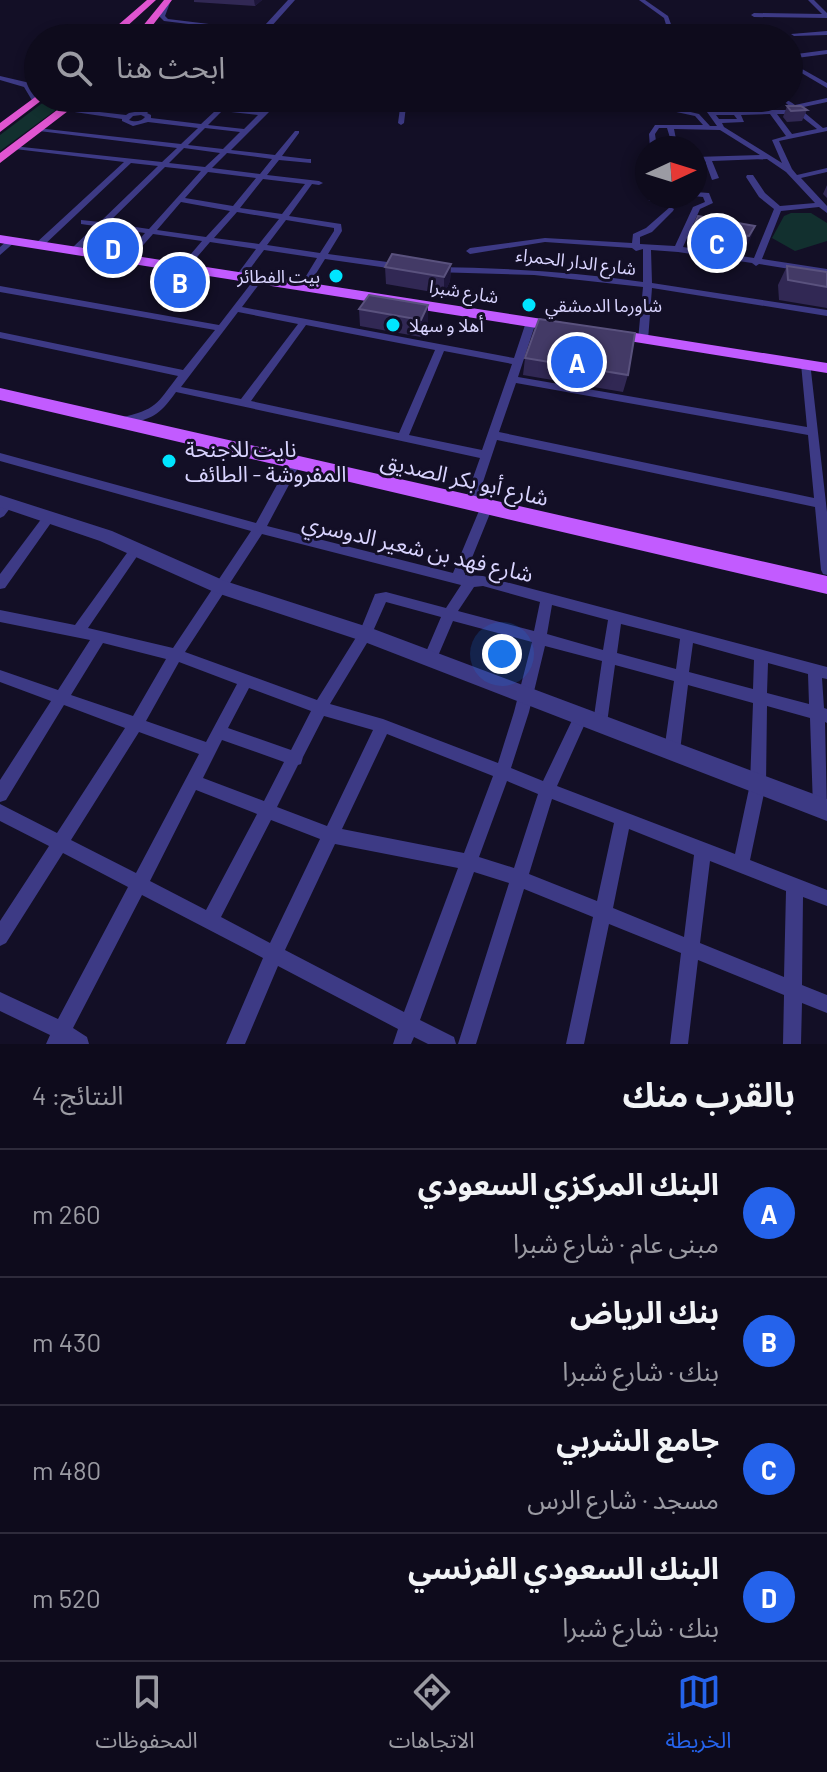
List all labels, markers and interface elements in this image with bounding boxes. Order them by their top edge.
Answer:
search box [24,24,803,112]
icon: search [52,46,96,90]
text: ابحث هنا [116,48,225,84]
north arrow [635,136,707,208]
pin: C [691,213,743,273]
pin: D [87,218,139,278]
street label: شارع الدار الحمراء [514,243,637,283]
pin: B [154,252,206,312]
place label: بيت الفطائر [236,265,320,288]
marker: بيت الفطائر [327,267,345,285]
street label: شارع شبرا [427,275,500,311]
place label: شاورما الدمشقي [545,294,662,319]
marker: شاورما الدمشقي [520,296,538,314]
place label: أهلا و سهلا [409,314,484,336]
marker: أهلا و سهلا [384,316,402,334]
pin: A [551,332,603,392]
place label: نايت للاجنحة المفروشة - الطائف [185,435,347,487]
street label: شارع أبو بكر الصديق [378,446,551,515]
marker: نايت للاجنحة المفروشة - الطائف [160,452,178,470]
street label: شارع فهد بن شعير الدوسري [299,508,536,591]
your location [482,634,522,674]
text: بالقرب منك [622,1073,795,1114]
text: النتائج: 4 [32,1079,123,1110]
text: البنك المركزي السعودي [418,1165,719,1201]
text: 260 m [32,1198,101,1229]
text: A [760,1198,778,1229]
text: مبنى عام · شارع شبرا [513,1227,719,1258]
text: بنك الرياض [570,1293,719,1329]
text: 430 m [32,1326,101,1357]
text: B [761,1326,777,1357]
text: بنك · شارع شبرا [562,1355,719,1386]
text: جامع الشربي [556,1421,719,1457]
text: 480 m [32,1454,101,1485]
text: C [761,1454,777,1485]
text: مسجد · شارع الرس [527,1483,719,1514]
text: البنك السعودي الفرنسي [408,1549,719,1585]
text: 520 m [32,1582,101,1613]
text: D [761,1582,777,1613]
text: بنك · شارع شبرا [562,1611,719,1642]
tab: المحفوظات [96,1670,198,1764]
tab: الاتجاهات [389,1670,475,1764]
tab: الخريطة [666,1670,732,1764]

